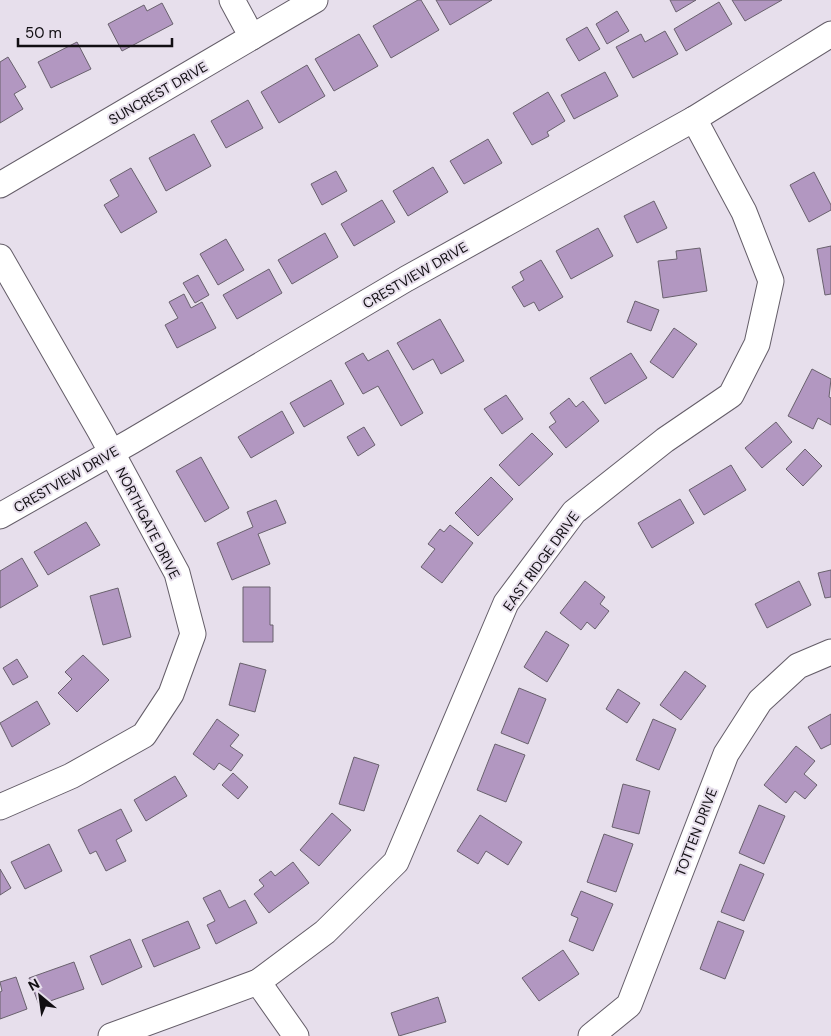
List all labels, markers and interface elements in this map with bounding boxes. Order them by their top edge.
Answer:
scale bar [18,15,171,47]
text: 50 m [25,23,62,43]
street label: SUNCREST DRIVE [105,57,211,129]
street label: CRESTVIEW DRIVE [359,238,471,312]
street label: CRESTVIEW DRIVE [10,442,122,516]
street label: NORTHGATE DRIVE [112,464,184,582]
street label: EAST RIDGE DRIVE [499,508,583,614]
street label: TOTTEN DRIVE [671,785,721,879]
north arrow [15,971,65,1021]
text: N [25,974,43,995]

